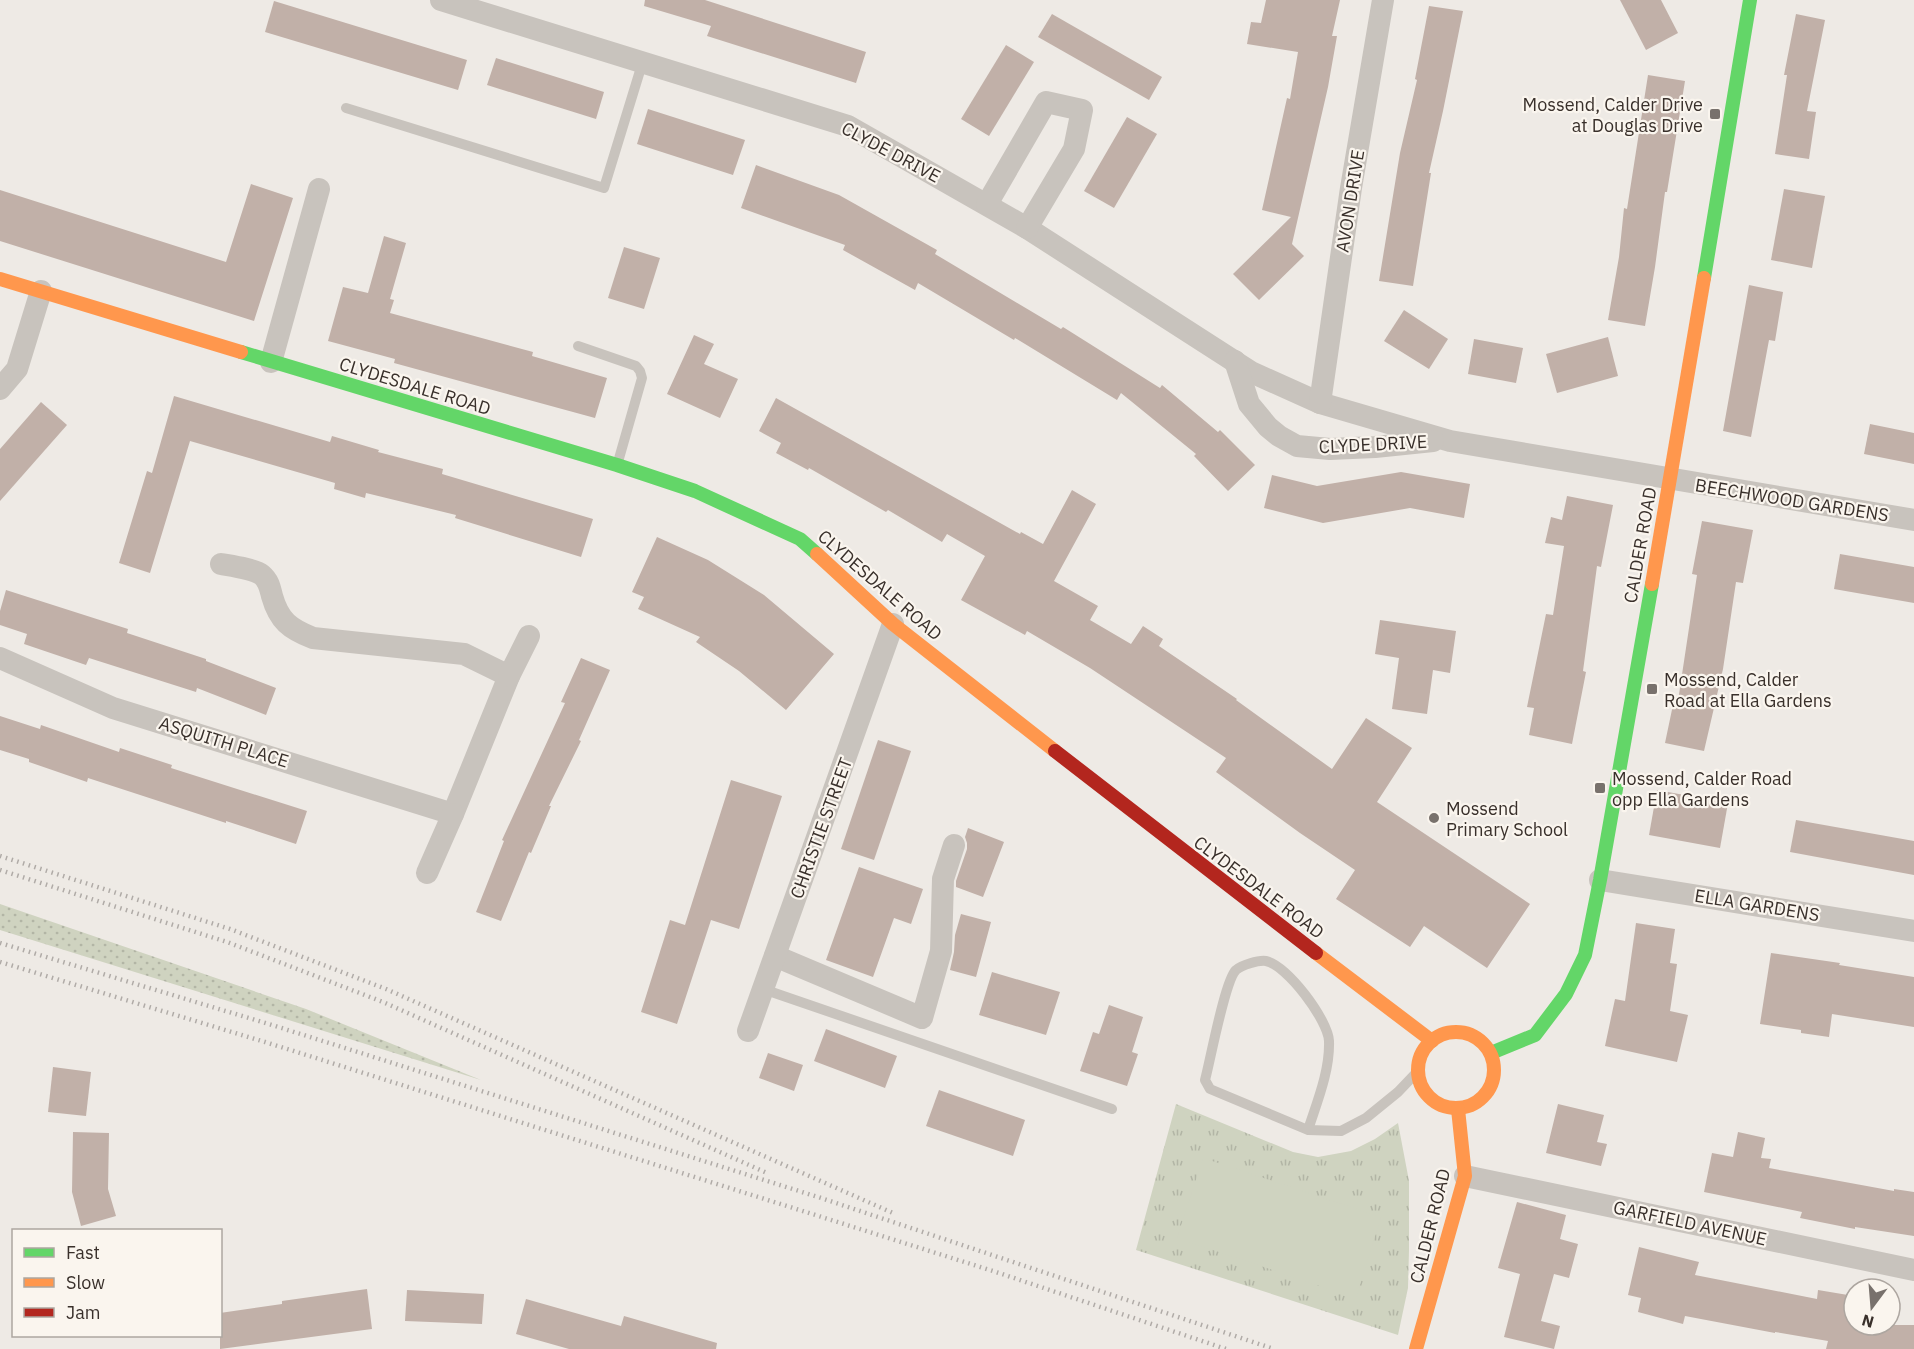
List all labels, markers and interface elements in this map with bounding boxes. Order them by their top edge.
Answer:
place label: Mossend, Calder Drive at Douglas Drive [1523,93,1703,137]
marker: Mossend, Calder Drive at Douglas Drive [1708,107,1722,121]
street label: CLYDE DRIVE [838,116,944,188]
street label: AVON DRIVE [1331,148,1369,254]
street label: CLYDESDALE ROAD [336,352,494,420]
street label: CLYDE DRIVE [1318,430,1428,458]
street label: BEECHWOOD GARDENS [1693,473,1891,527]
street label: CALDER ROAD [1618,485,1662,605]
street label: CLYDESDALE ROAD [813,525,947,645]
place label: Mossend, Calder Road at Ella Gardens [1664,668,1832,712]
marker: Mossend, Calder Road at Ella Gardens [1645,682,1659,696]
street label: ASQUITH PLACE [156,711,292,773]
street label: CHRISTIE STREET [785,754,857,902]
place label: Mossend, Calder Road opp Ella Gardens [1612,767,1792,811]
marker: Mossend, Calder Road opp Ella Gardens [1593,781,1607,795]
place label: Mossend Primary School [1446,797,1568,841]
marker: Mossend Primary School [1427,811,1441,825]
street label: CLYDESDALE ROAD [1189,831,1329,943]
street label: ELLA GARDENS [1693,884,1821,926]
street label: CALDER ROAD [1405,1166,1455,1286]
street label: GARFIELD AVENUE [1611,1195,1769,1251]
legend [12,1229,222,1337]
text: Fast [66,1241,100,1264]
text: Slow [66,1271,105,1294]
north arrow [1842,1277,1902,1337]
text: Jam [66,1301,101,1324]
text: N [1860,1310,1876,1333]

